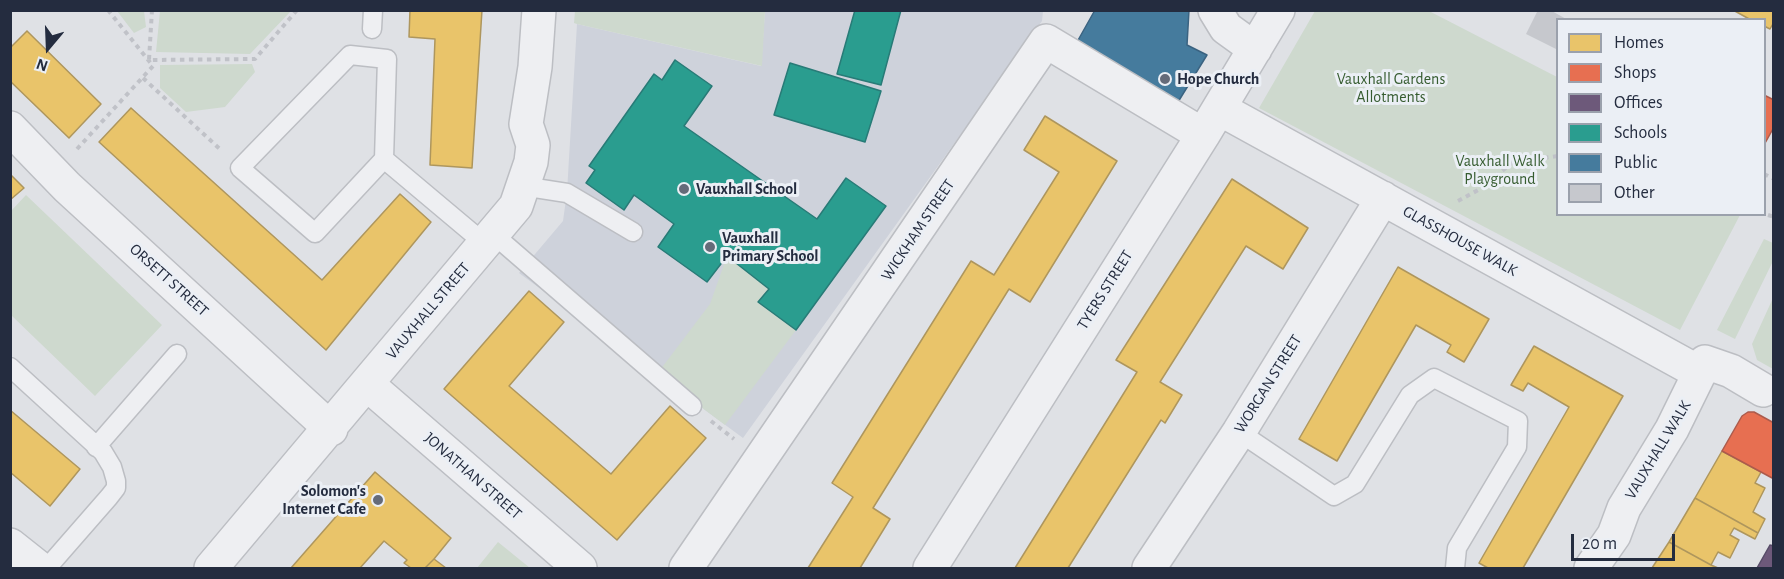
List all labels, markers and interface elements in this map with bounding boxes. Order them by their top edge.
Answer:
north arrow [18,18,78,78]
legend [1556,18,1766,216]
text: Homes [1614,34,1664,52]
text: N [34,56,50,74]
text: Shops [1614,64,1656,82]
place label: Hope Church [1177,69,1259,89]
park label: Vauxhall Gardens Allotments [1337,69,1445,107]
marker: Hope Church [1158,72,1172,86]
text: Offices [1614,94,1663,112]
text: Schools [1614,124,1667,142]
park label: Vauxhall Walk Playground [1456,151,1544,189]
text: Public [1614,154,1657,172]
street label: WICKHAM STREET [877,176,959,284]
place label: Vauxhall School [696,179,797,199]
marker: Vauxhall School [677,182,691,196]
text: Other [1614,184,1655,202]
street label: GLASSHOUSE WALK [1399,202,1521,280]
place label: Vauxhall Primary School [722,228,819,266]
street label: ORSETT STREET [125,239,213,321]
marker: Vauxhall Primary School [703,240,717,254]
street label: TYERS STREET [1073,247,1137,333]
street label: VAUXHALL STREET [382,259,474,363]
street label: WORGAN STREET [1230,331,1306,437]
street label: VAUXHALL WALK [1621,397,1695,503]
street label: JONATHAN STREET [420,428,526,524]
place label: Solomon's Internet Cafe [282,481,366,519]
marker: Solomon's Internet Cafe [371,493,385,507]
scale bar [1574,522,1678,560]
text: 20 m [1582,535,1617,553]

